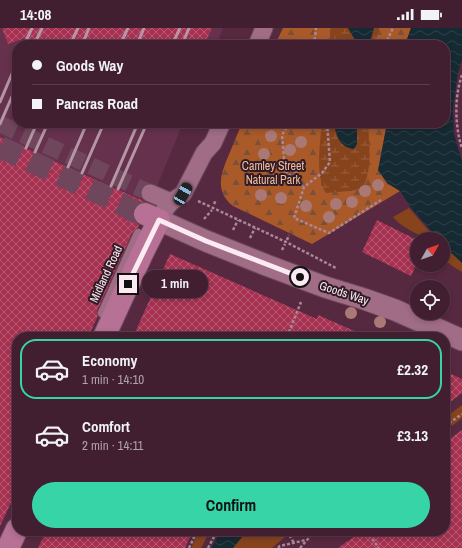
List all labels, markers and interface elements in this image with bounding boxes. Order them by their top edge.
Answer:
text: 14:08 [20,4,51,25]
text: Goods Way [56,55,123,76]
text: Pancras Road [56,93,138,114]
park label: Camley Street Natural Park [242,158,304,188]
car [172,181,194,207]
north arrow [410,232,450,272]
map controls [410,232,450,320]
street label: Midland Road [86,243,126,305]
route start [291,268,309,286]
callout: 1 min [142,270,208,298]
route end [119,275,137,293]
text: 1 min [161,275,189,292]
street label: Goods Way [317,278,371,309]
button: locate [410,280,450,320]
text: Economy [82,350,137,371]
icon: car [34,351,70,387]
text: £2.32 [397,359,428,380]
text: 1 min · 14:10 [82,371,144,388]
text: Comfort [82,416,130,437]
icon: car [34,417,70,453]
text: £3.13 [397,425,428,446]
text: 2 min · 14:11 [82,437,143,454]
button: Confirm [32,482,430,528]

